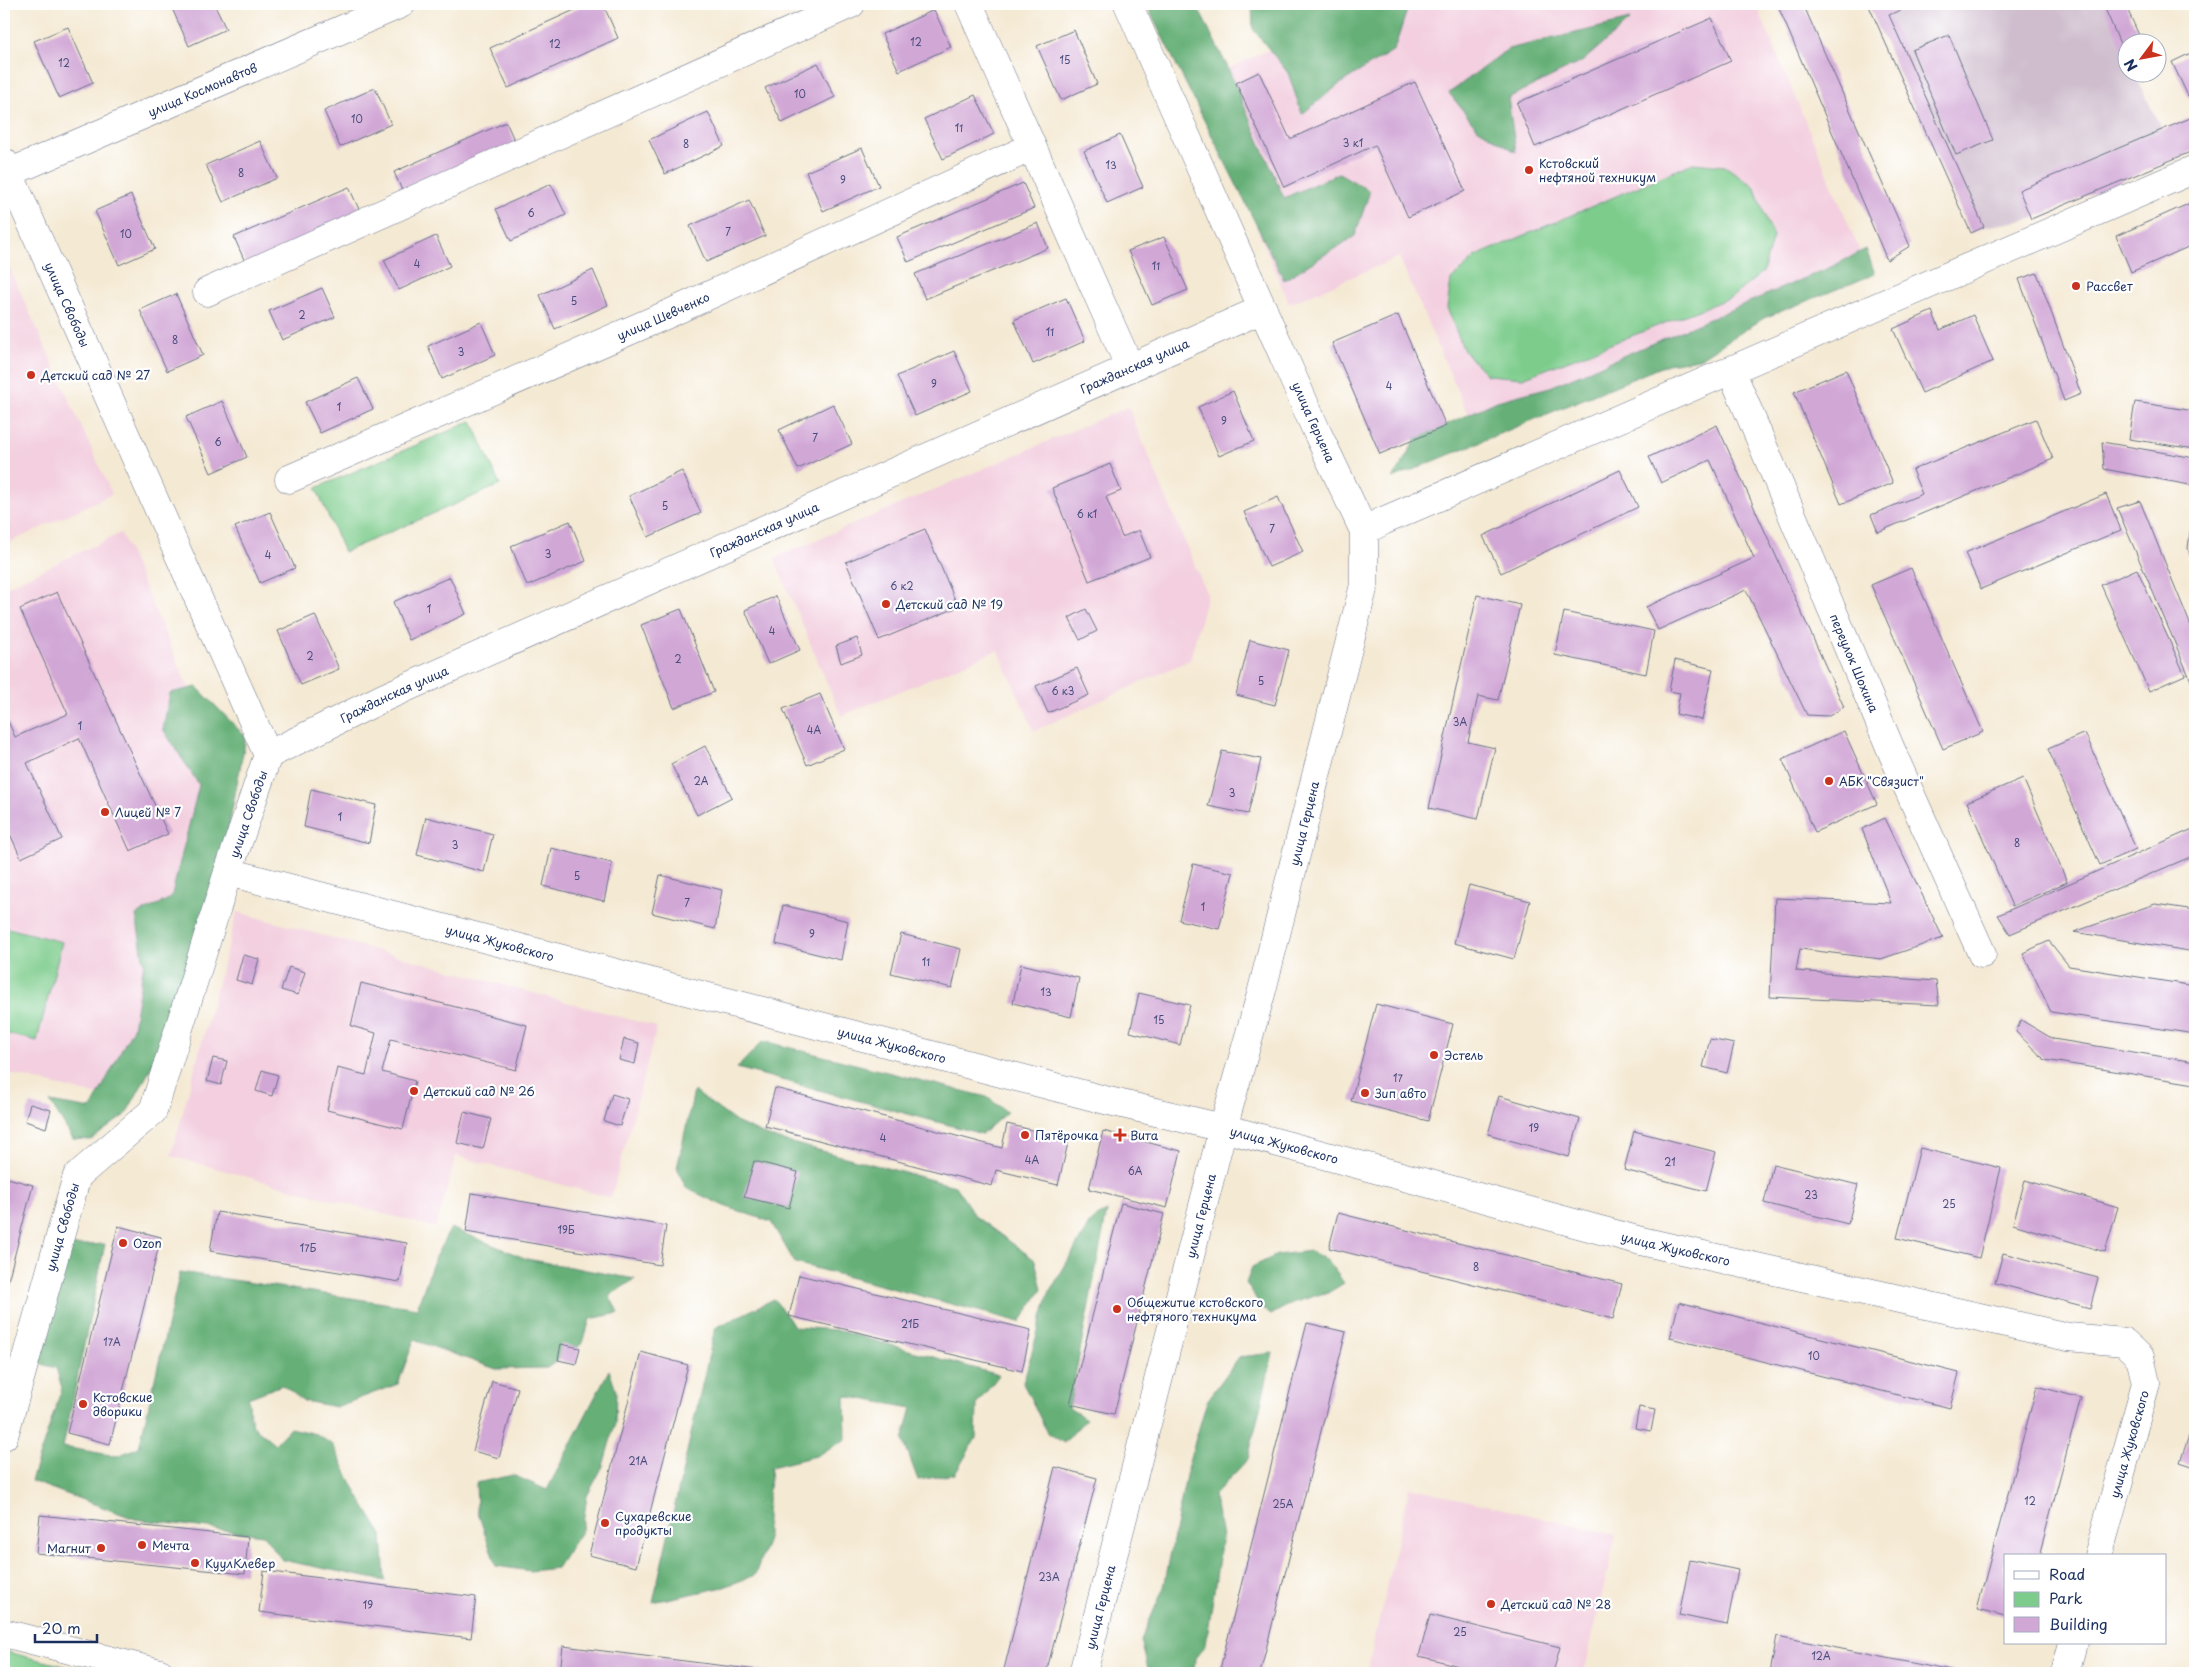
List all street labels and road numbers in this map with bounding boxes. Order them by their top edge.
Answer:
street label: улица Космонавтов [145,58,260,121]
street label: улица Свободы [41,259,94,350]
street label: улица Шевченко [614,287,712,344]
street label: Гражданская улица [1077,334,1192,398]
street label: улица Герцена [1288,379,1340,466]
street label: Гражданская улица [707,497,822,561]
street label: переулок Шохина [1826,611,1884,716]
street label: Гражданская улица [337,661,451,727]
street label: улица Свободы [225,768,271,860]
street label: улица Герцена [1285,779,1323,868]
street label: улица Жуковского [444,920,556,965]
street label: улица Жуковского [836,1022,948,1067]
street label: улица Жуковского [1228,1121,1341,1168]
street label: улица Герцена [1181,1171,1220,1260]
street label: улица Свободы [41,1181,83,1273]
street label: улица Жуковского [1619,1227,1732,1270]
street label: улица Жуковского [2105,1388,2153,1500]
street label: улица Герцена [1080,1562,1120,1651]

